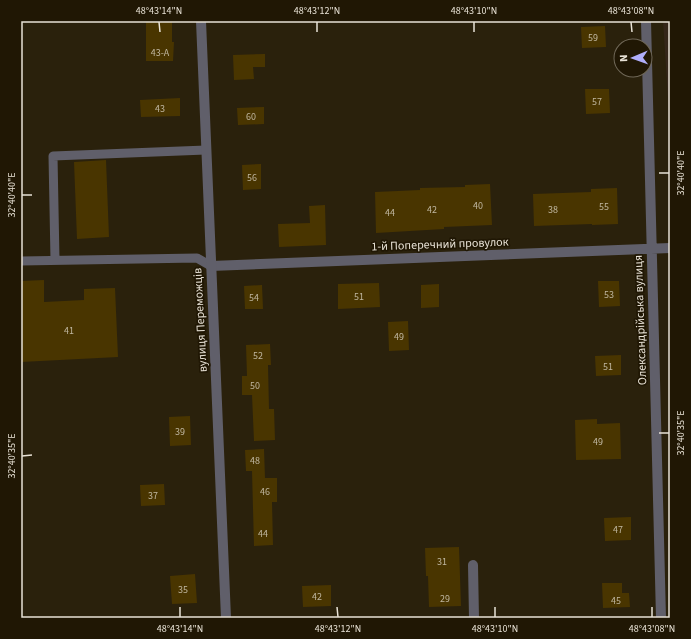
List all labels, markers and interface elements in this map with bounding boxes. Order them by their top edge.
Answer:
text: 48°43'14"N [136,4,182,18]
text: 48°43'12"N [294,4,340,18]
text: 48°43'10"N [451,4,497,18]
text: 48°43'08"N [608,4,654,18]
house number: 59 [588,31,598,45]
north arrow [613,38,653,78]
house number: 43-А [151,46,170,60]
text: N [616,54,631,62]
house number: 57 [592,95,602,109]
house number: 43 [155,102,165,116]
house number: 60 [246,110,256,124]
text: 32°40'40"E [674,150,688,196]
house number: 56 [247,171,257,185]
text: 32°40'40"E [5,172,19,218]
house number: 40 [473,199,483,213]
house number: 55 [599,200,609,214]
house number: 42 [427,203,437,217]
house number: 38 [548,203,558,217]
house number: 44 [385,206,395,220]
street label: 1-й Поперечний провулок [371,234,509,255]
street label: Олександрійська вулиця [630,255,651,385]
street label: вулиця Переможців [189,267,212,373]
house number: 53 [604,288,614,302]
house number: 51 [354,290,364,304]
house number: 54 [249,291,259,305]
house number: 41 [64,324,74,338]
house number: 49 [394,330,404,344]
house number: 52 [253,349,263,363]
house number: 51 [603,360,613,374]
house number: 50 [250,379,260,393]
text: 32°40'35"E [674,410,688,456]
house number: 39 [175,425,185,439]
text: 32°40'35"E [5,433,19,479]
house number: 49 [593,435,603,449]
house number: 48 [250,454,260,468]
house number: 46 [260,485,270,499]
house number: 37 [148,489,158,503]
house number: 47 [613,523,623,537]
house number: 44 [258,527,268,541]
house number: 31 [437,555,447,569]
house number: 35 [178,583,188,597]
house number: 42 [312,590,322,604]
house number: 29 [440,592,450,606]
house number: 45 [611,594,621,608]
text: 48°43'14"N [157,622,203,636]
text: 48°43'12"N [315,622,361,636]
text: 48°43'10"N [472,622,518,636]
text: 48°43'08"N [629,622,675,636]

